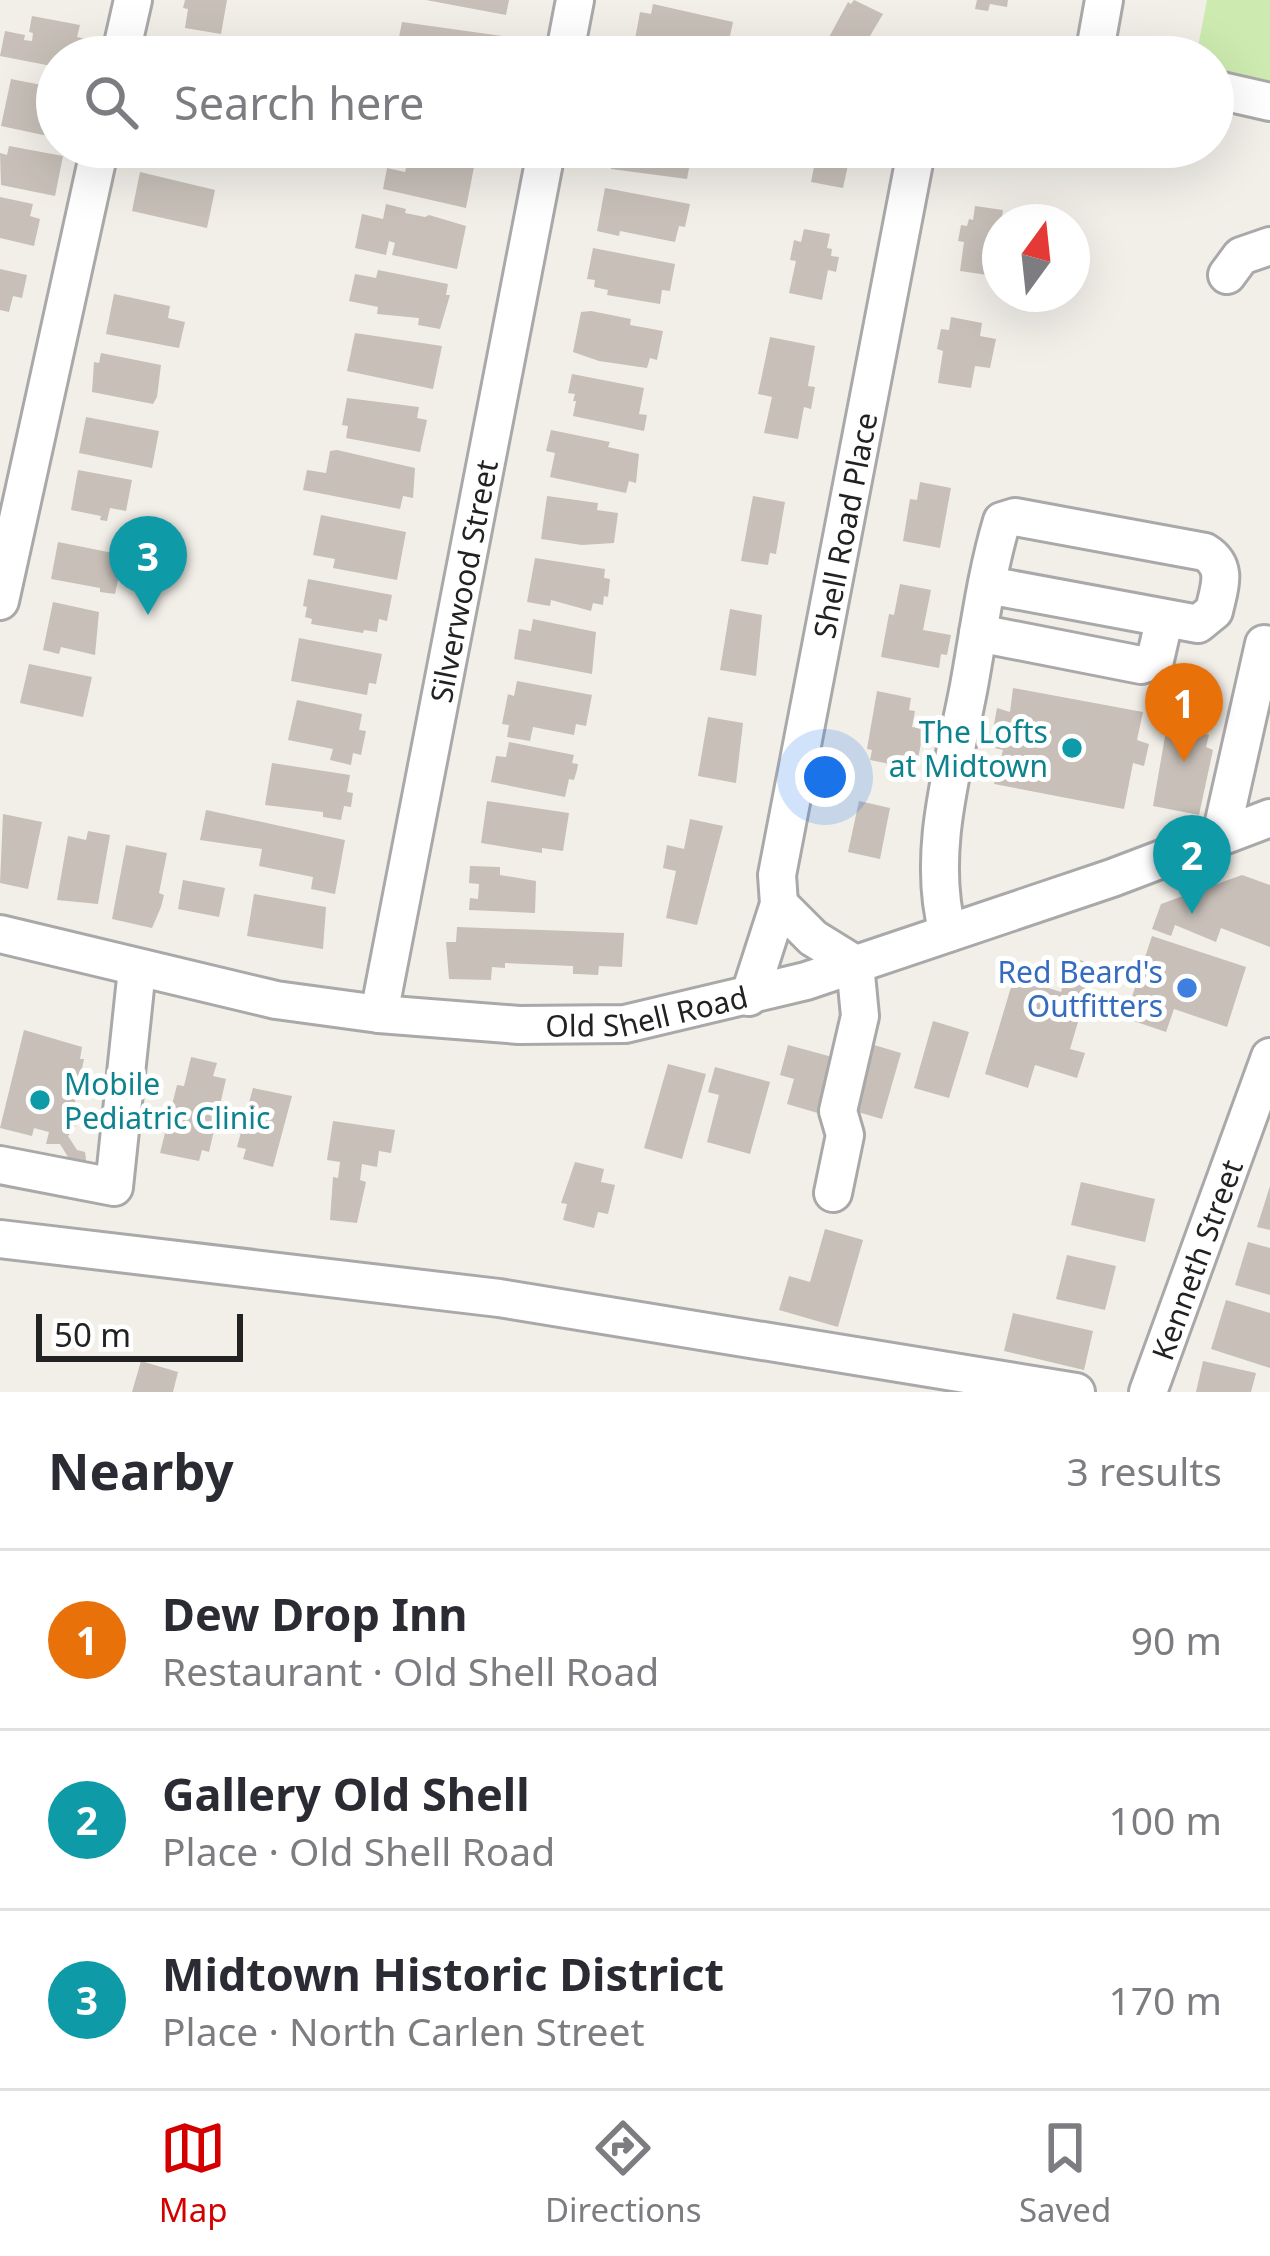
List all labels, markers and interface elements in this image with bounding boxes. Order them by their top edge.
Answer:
search box [36,36,1234,168]
icon: search [78,69,144,135]
text: Search here [174,72,424,133]
north arrow [982,204,1090,312]
street label: Shell Road Place [802,409,886,642]
street label: Silverwood Street [419,456,506,706]
pin: 3 [109,516,187,615]
pin: 1 [1145,663,1223,762]
place label: The Lofts at Midtown [889,711,1048,786]
marker: The Lofts at Midtown [1059,735,1085,761]
your location [795,747,855,807]
pin: 2 [1153,815,1231,914]
place label: Red Beard's Outfitters [997,951,1163,1026]
street label: Old Shell Road [545,975,752,1045]
marker: Red Beard's Outfitters [1174,975,1200,1001]
place label: Mobile Pediatric Clinic [64,1063,270,1138]
marker: Mobile Pediatric Clinic [27,1087,53,1113]
street label: Kenneth Street [1141,1153,1252,1365]
scale bar [36,1308,243,1361]
text: 50 m [54,1312,131,1357]
text: Nearby [48,1435,234,1505]
text: 3 results [1067,1444,1222,1497]
text: Dew Drop Inn [162,1583,468,1644]
text: 1 [76,1613,98,1666]
text: 90 m [1131,1613,1222,1666]
text: Restaurant · Old Shell Road [162,1644,659,1697]
text: Gallery Old Shell [162,1763,530,1824]
text: 2 [76,1793,98,1846]
text: 100 m [1108,1793,1222,1846]
text: Place · Old Shell Road [162,1824,555,1877]
text: Midtown Historic District [162,1943,724,2004]
text: 3 [76,1973,98,2026]
text: 170 m [1108,1973,1222,2026]
text: Place · North Carlen Street [162,2004,644,2057]
tab: Map [159,2115,227,2232]
tab: Directions [545,2115,702,2232]
tab: Saved [1019,2115,1111,2232]

